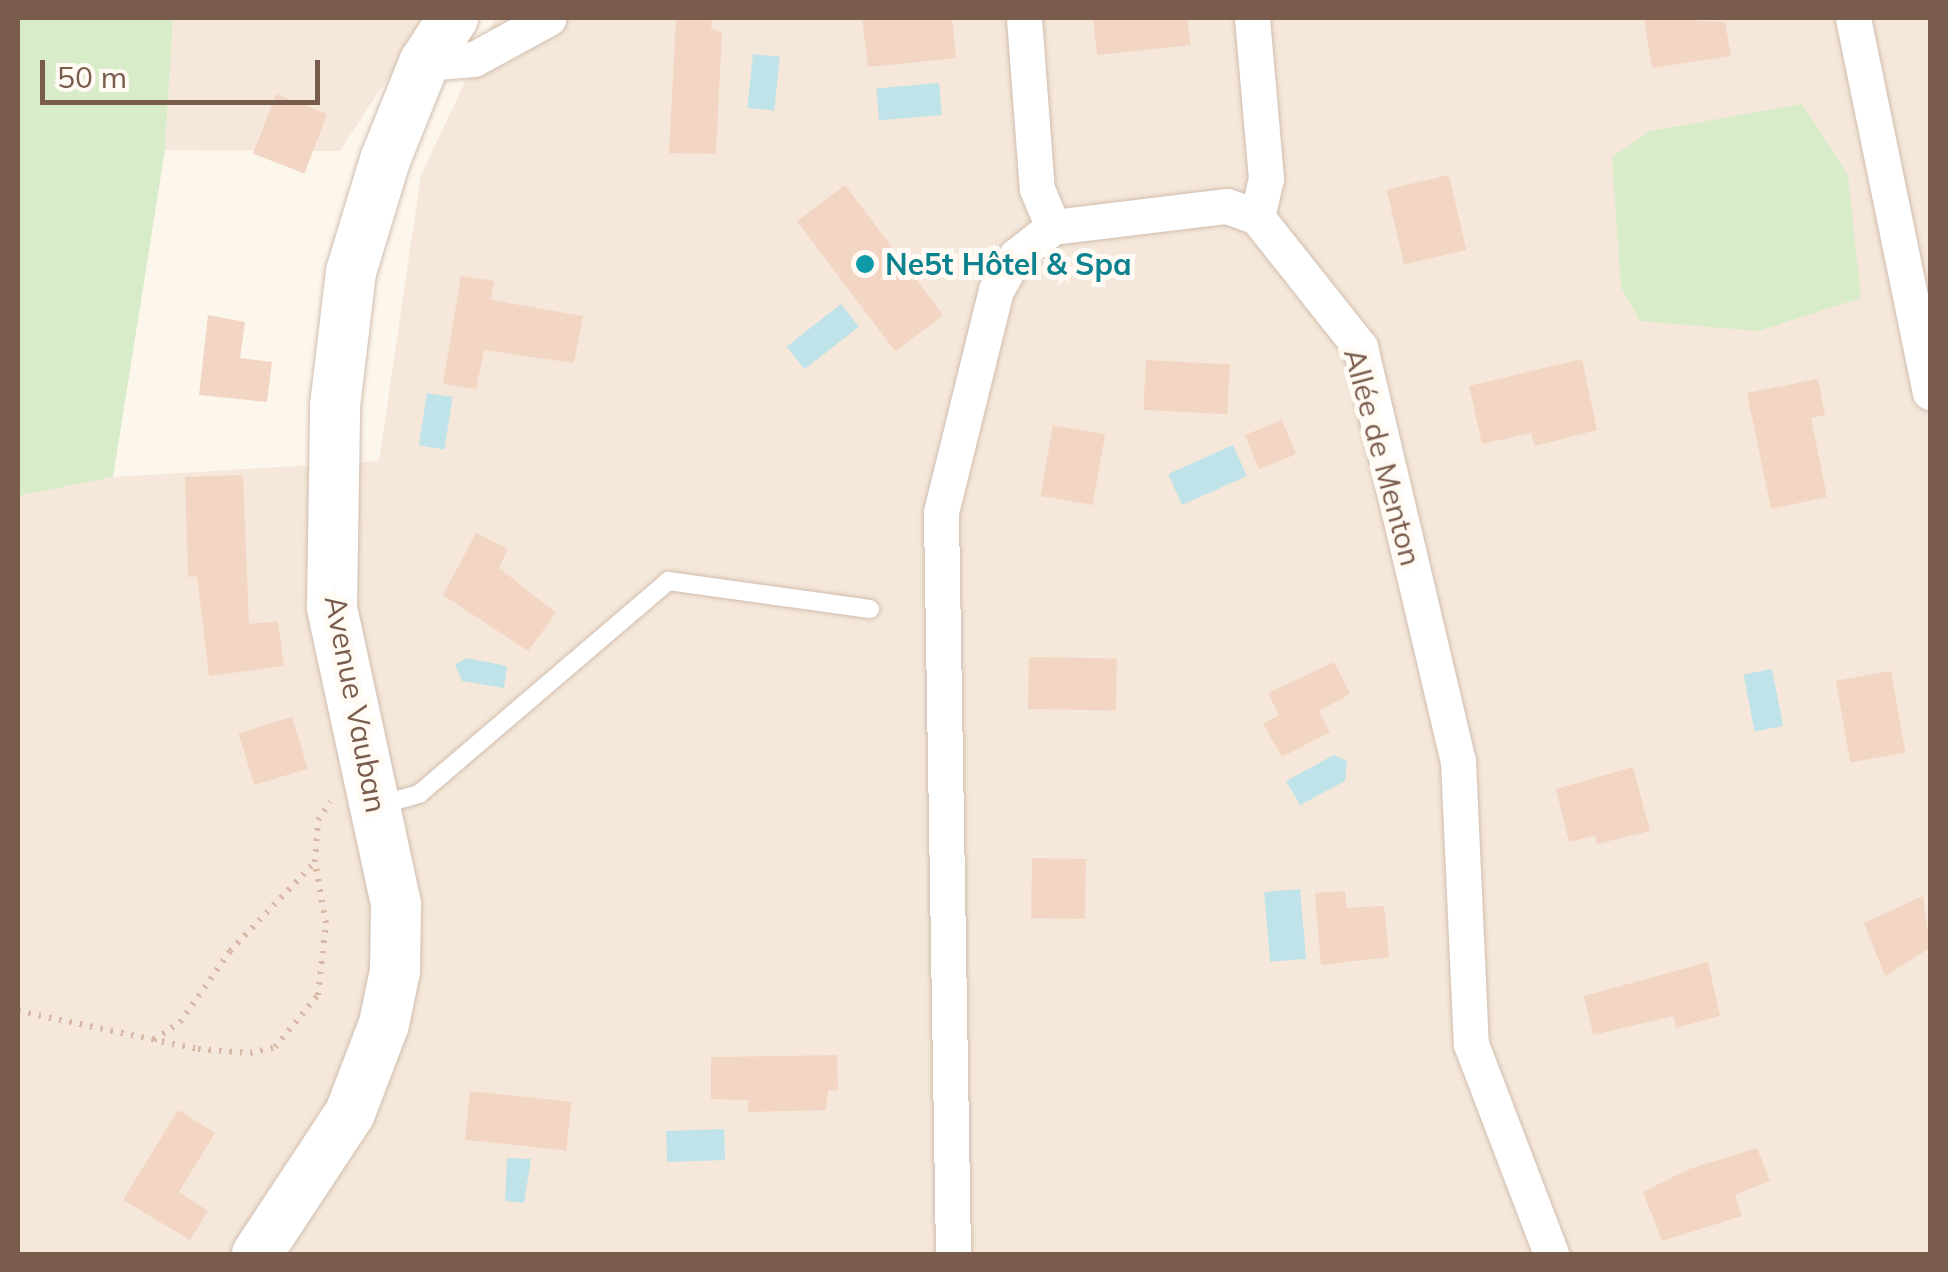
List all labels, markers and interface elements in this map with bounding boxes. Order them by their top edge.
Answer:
scale bar [45,40,325,102]
text: 50 m [57,58,127,96]
place label: Ne5t Hôtel & Spa [885,246,1132,282]
marker: Ne5t Hôtel & Spa [854,253,876,275]
street label: Allée de Menton [1337,344,1429,570]
street label: Avenue Vauban [317,592,395,816]

